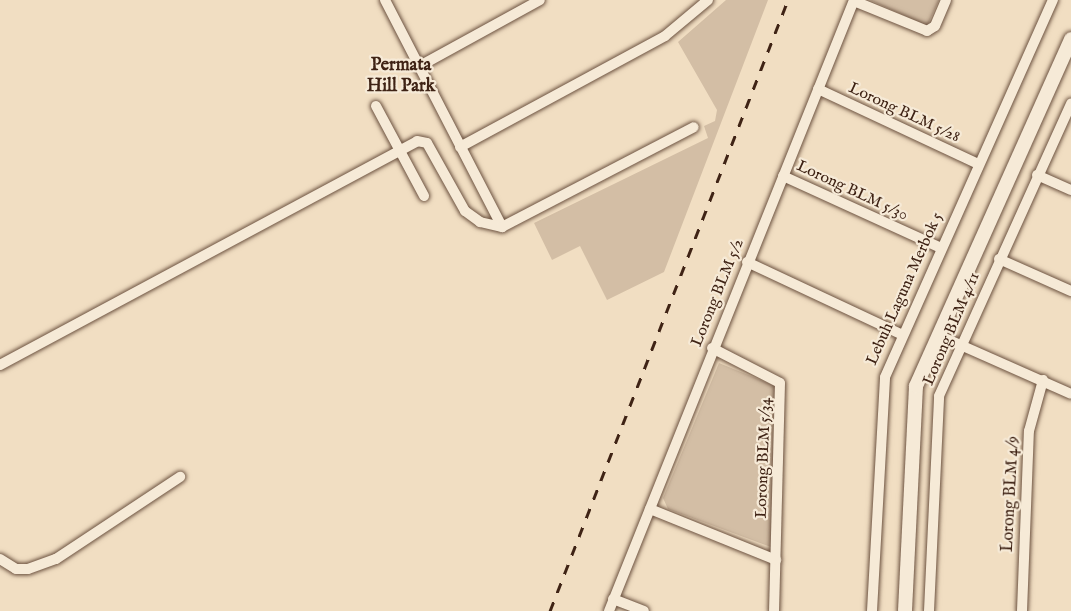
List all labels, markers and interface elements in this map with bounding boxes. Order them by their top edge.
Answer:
district label: Permata Hill Park [367,56,435,98]
street label: Lorong BLM 5/28 [845,79,963,147]
street label: Lorong BLM 5/30 [793,157,911,225]
street label: Lebuh Laguna Merbok 5 [863,210,947,368]
street label: Lorong BLM 5/2 [688,236,748,350]
street label: Lorong BLM 4/11 [920,270,984,388]
street label: Lorong BLM 5/34 [752,397,776,519]
street label: Lorong BLM 4/9 [998,436,1024,552]

